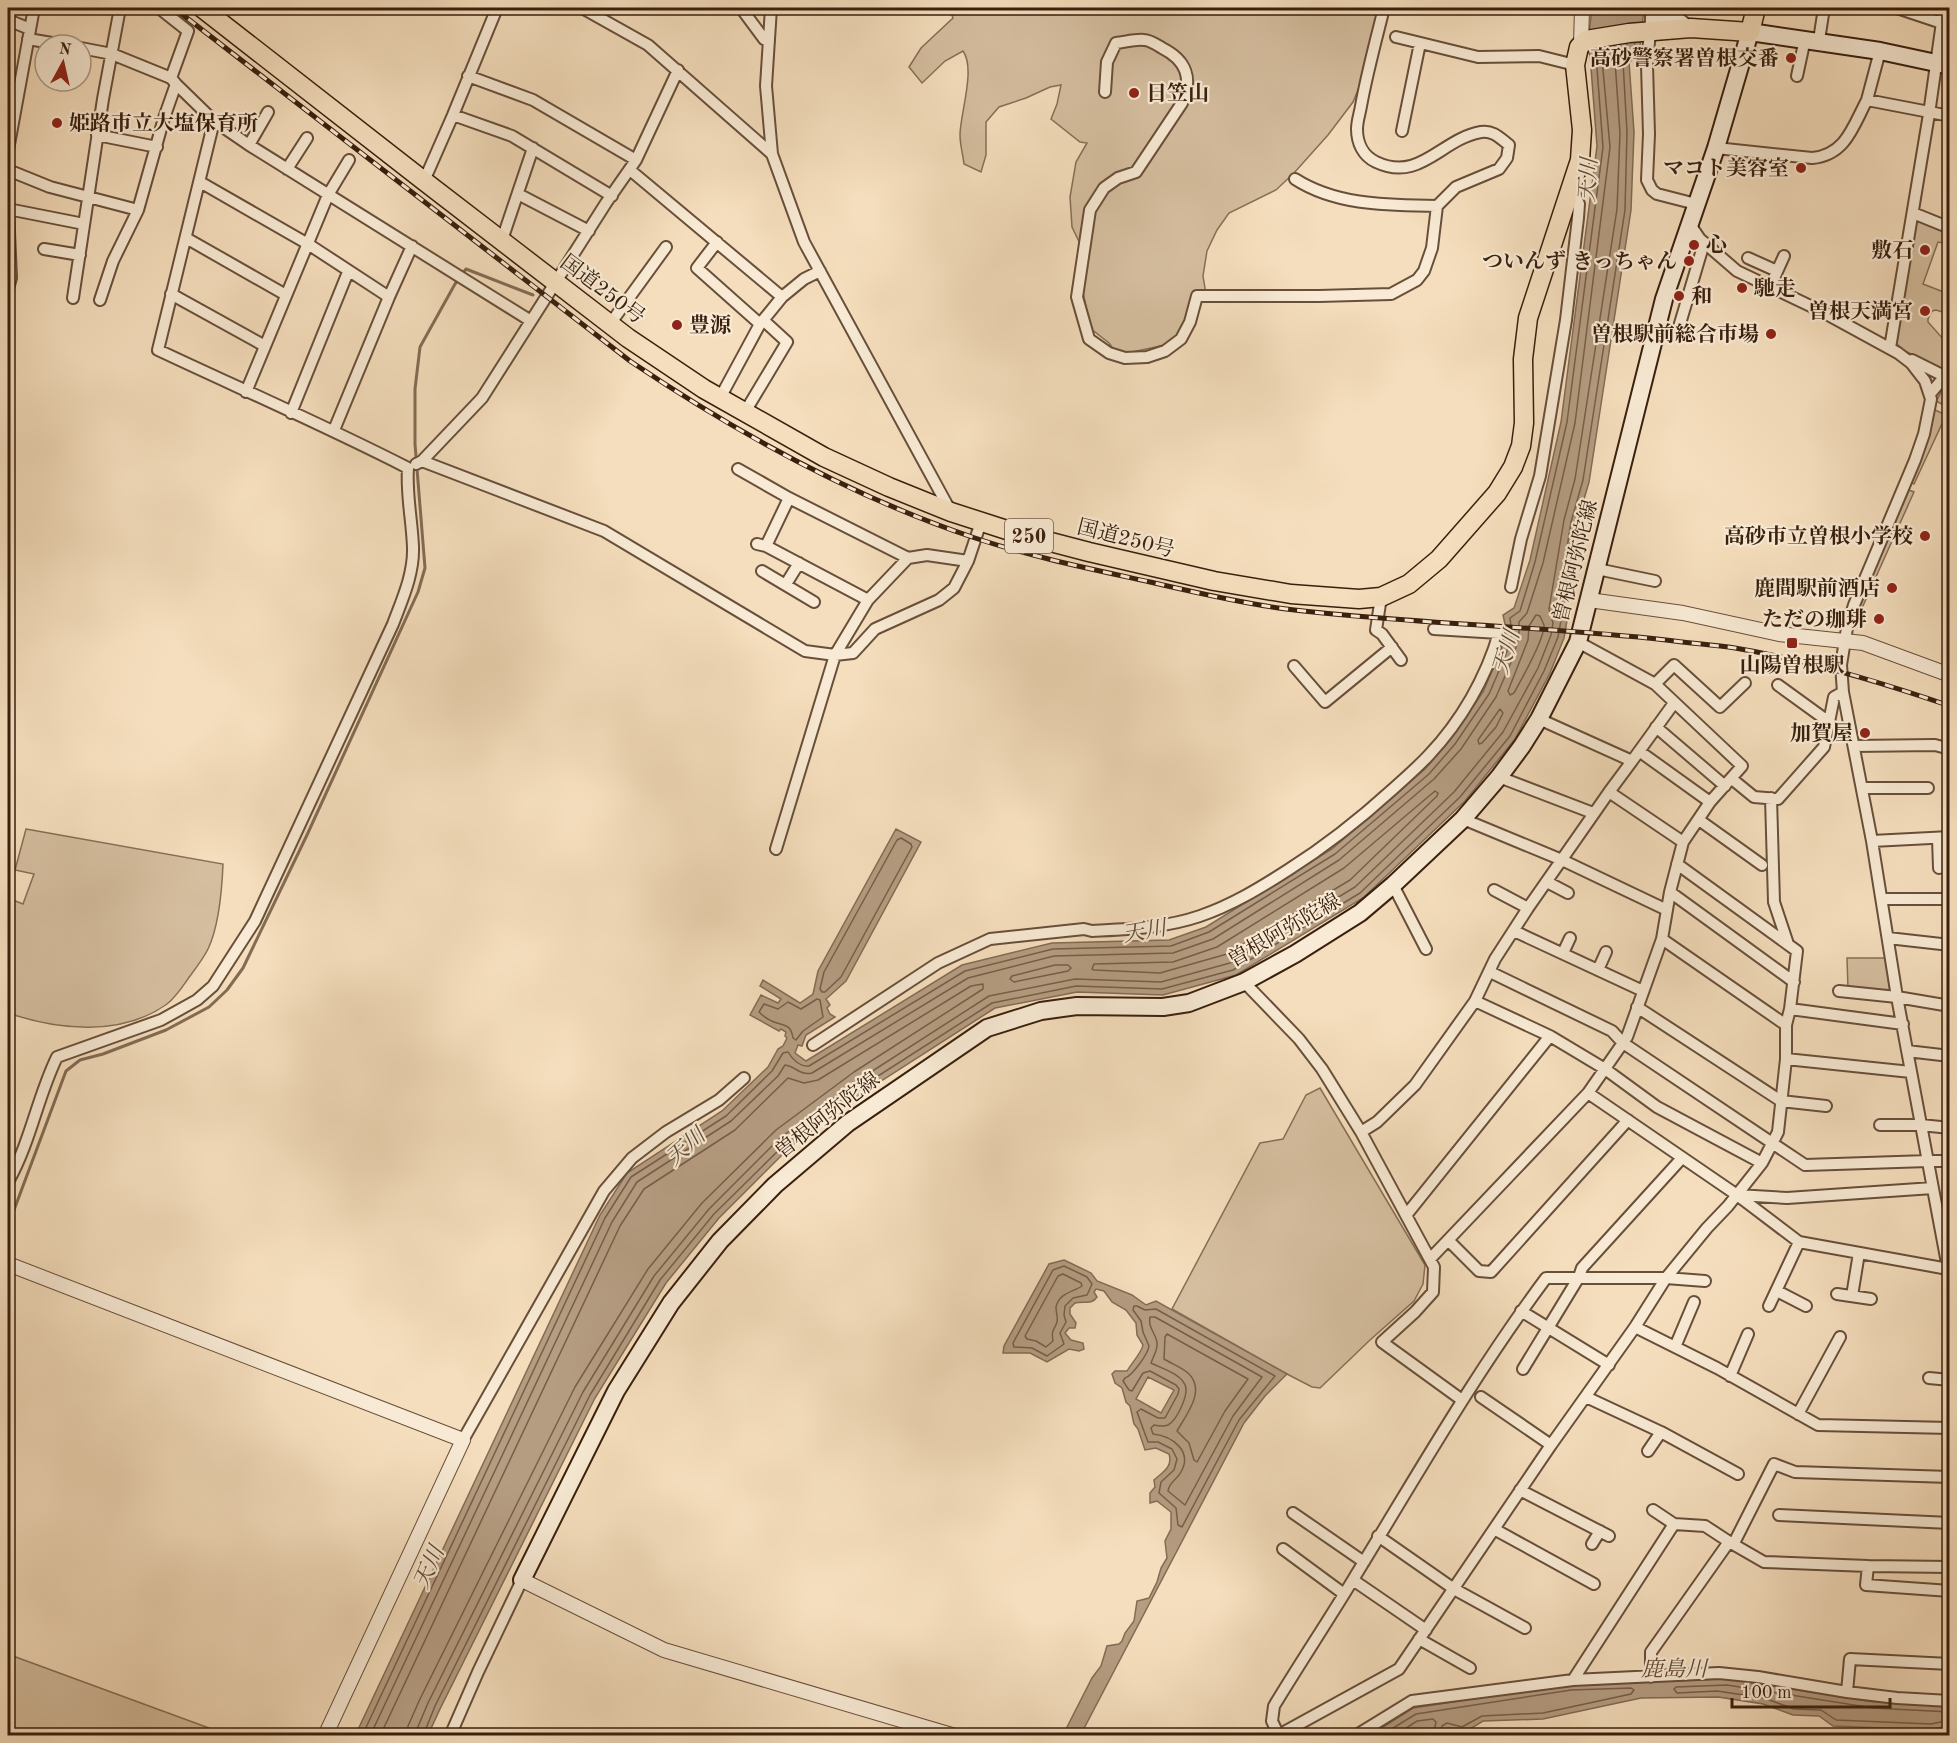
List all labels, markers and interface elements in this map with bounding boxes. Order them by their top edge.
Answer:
north arrow [33,33,93,93]
text: N [58,41,73,59]
place label: 高砂警察署曽根交番 [1590,46,1779,70]
marker: 高砂警察署曽根交番 [1784,51,1798,65]
place label: 日笠山 [1146,82,1209,105]
marker: 日笠山 [1127,86,1141,100]
place label: 姫路市立大塩保育所 [69,112,258,135]
marker: 姫路市立大塩保育所 [50,116,64,130]
water label: 天川 [1575,155,1602,203]
place label: マコト美容室 [1663,156,1789,180]
marker: マコト美容室 [1794,161,1808,175]
place label: 心 [1706,233,1727,257]
marker: 心 [1687,238,1701,252]
place label: 敷石 [1871,239,1913,262]
marker: 敷石 [1918,243,1932,257]
street label: 国道250号 [556,250,649,329]
place label: ついんず きっちゃん [1482,250,1677,273]
marker: ついんず きっちゃん [1682,254,1696,268]
place label: 馳走 [1754,277,1796,300]
marker: 馳走 [1735,281,1749,295]
place label: 和 [1691,285,1712,308]
marker: 和 [1672,289,1686,303]
place label: 曽根天満宮 [1808,300,1913,323]
marker: 曽根天満宮 [1918,304,1932,318]
place label: 豊源 [689,314,731,337]
marker: 豊源 [670,318,684,332]
place label: 曽根駅前総合市場 [1591,323,1759,346]
marker: 曽根駅前総合市場 [1764,327,1778,341]
street label: 曽根阿弥陀線 [1549,497,1602,625]
street label: 国道250号 [1075,515,1177,562]
road number: 250 [1005,519,1053,553]
place label: 高砂市立曽根小学校 [1724,525,1913,548]
marker: 高砂市立曽根小学校 [1918,529,1932,543]
place label: 鹿間駅前酒店 [1754,577,1880,600]
marker: 鹿間駅前酒店 [1885,581,1899,595]
place label: ただの珈琲 [1762,608,1867,631]
marker: ただの珈琲 [1872,612,1886,626]
water label: 天川 [1489,626,1524,677]
marker: 山陽曽根駅 [1785,636,1799,650]
place label: 山陽曽根駅 [1740,654,1845,677]
place label: 加賀屋 [1790,722,1853,745]
marker: 加賀屋 [1858,726,1872,740]
street label: 曽根阿弥陀線 [1224,889,1345,972]
water label: 天川 [1121,916,1170,947]
street label: 曽根阿弥陀線 [771,1068,884,1163]
water label: 天川 [662,1123,712,1170]
water label: 天川 [410,1541,450,1592]
water label: 鹿島川 [1641,1657,1709,1681]
scale bar [1732,1671,1890,1709]
text: 100 m [1741,1684,1792,1702]

